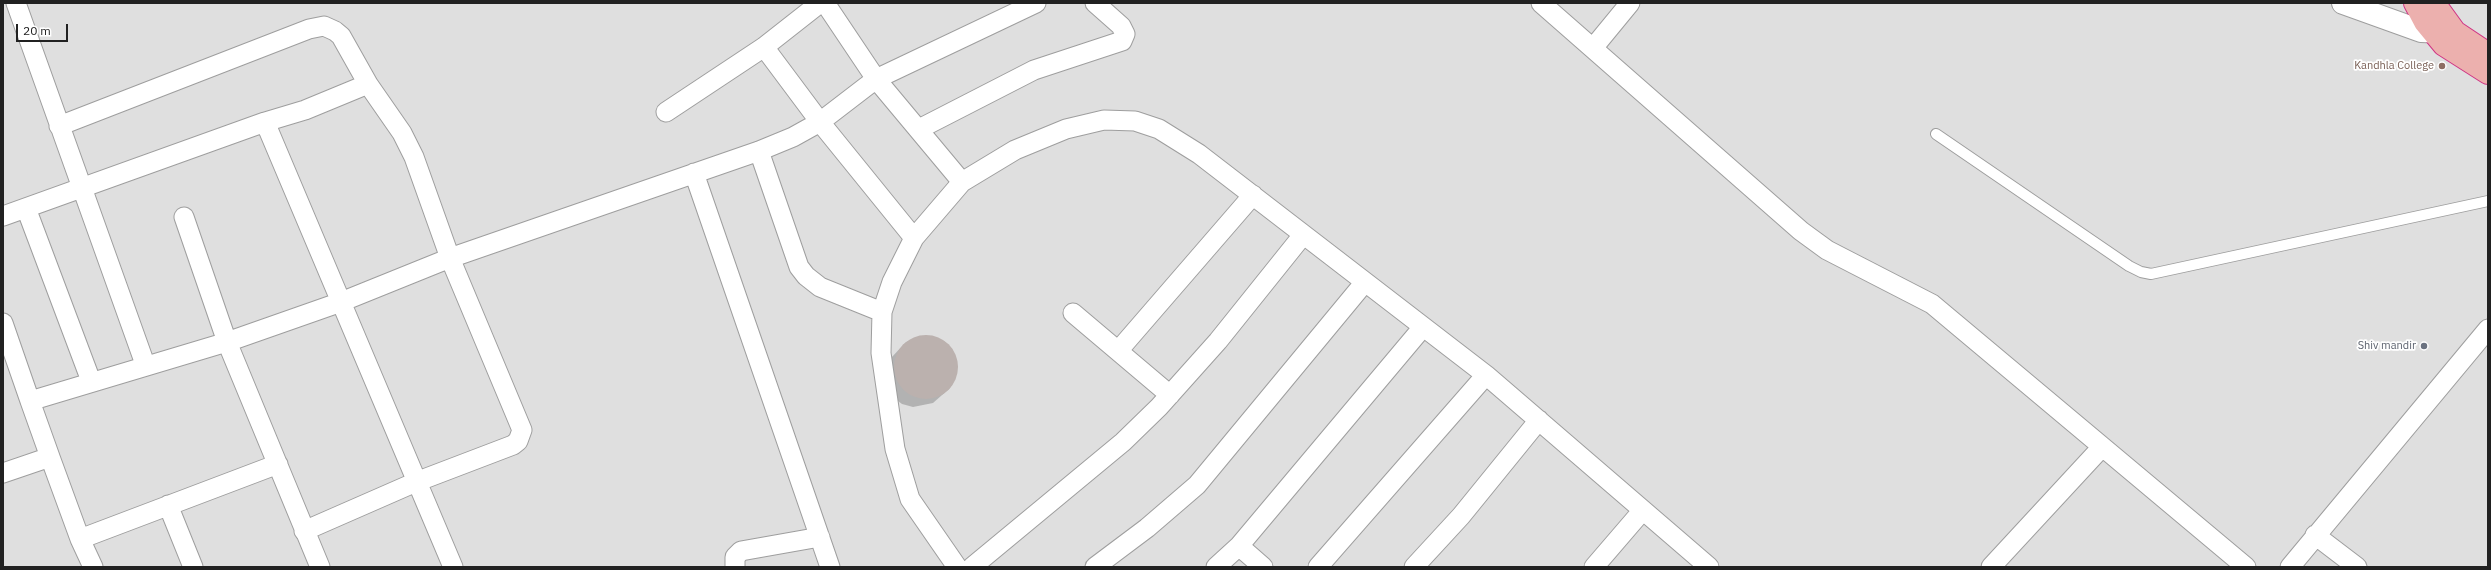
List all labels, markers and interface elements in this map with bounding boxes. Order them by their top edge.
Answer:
scale bar [18,16,70,42]
text: 20 m [23,23,51,38]
place label: Kandhla College [2354,59,2434,73]
marker: Kandhla College [2437,61,2447,71]
place label: Shiv mandir [2358,339,2416,353]
marker: Shiv mandir [2419,341,2429,351]

